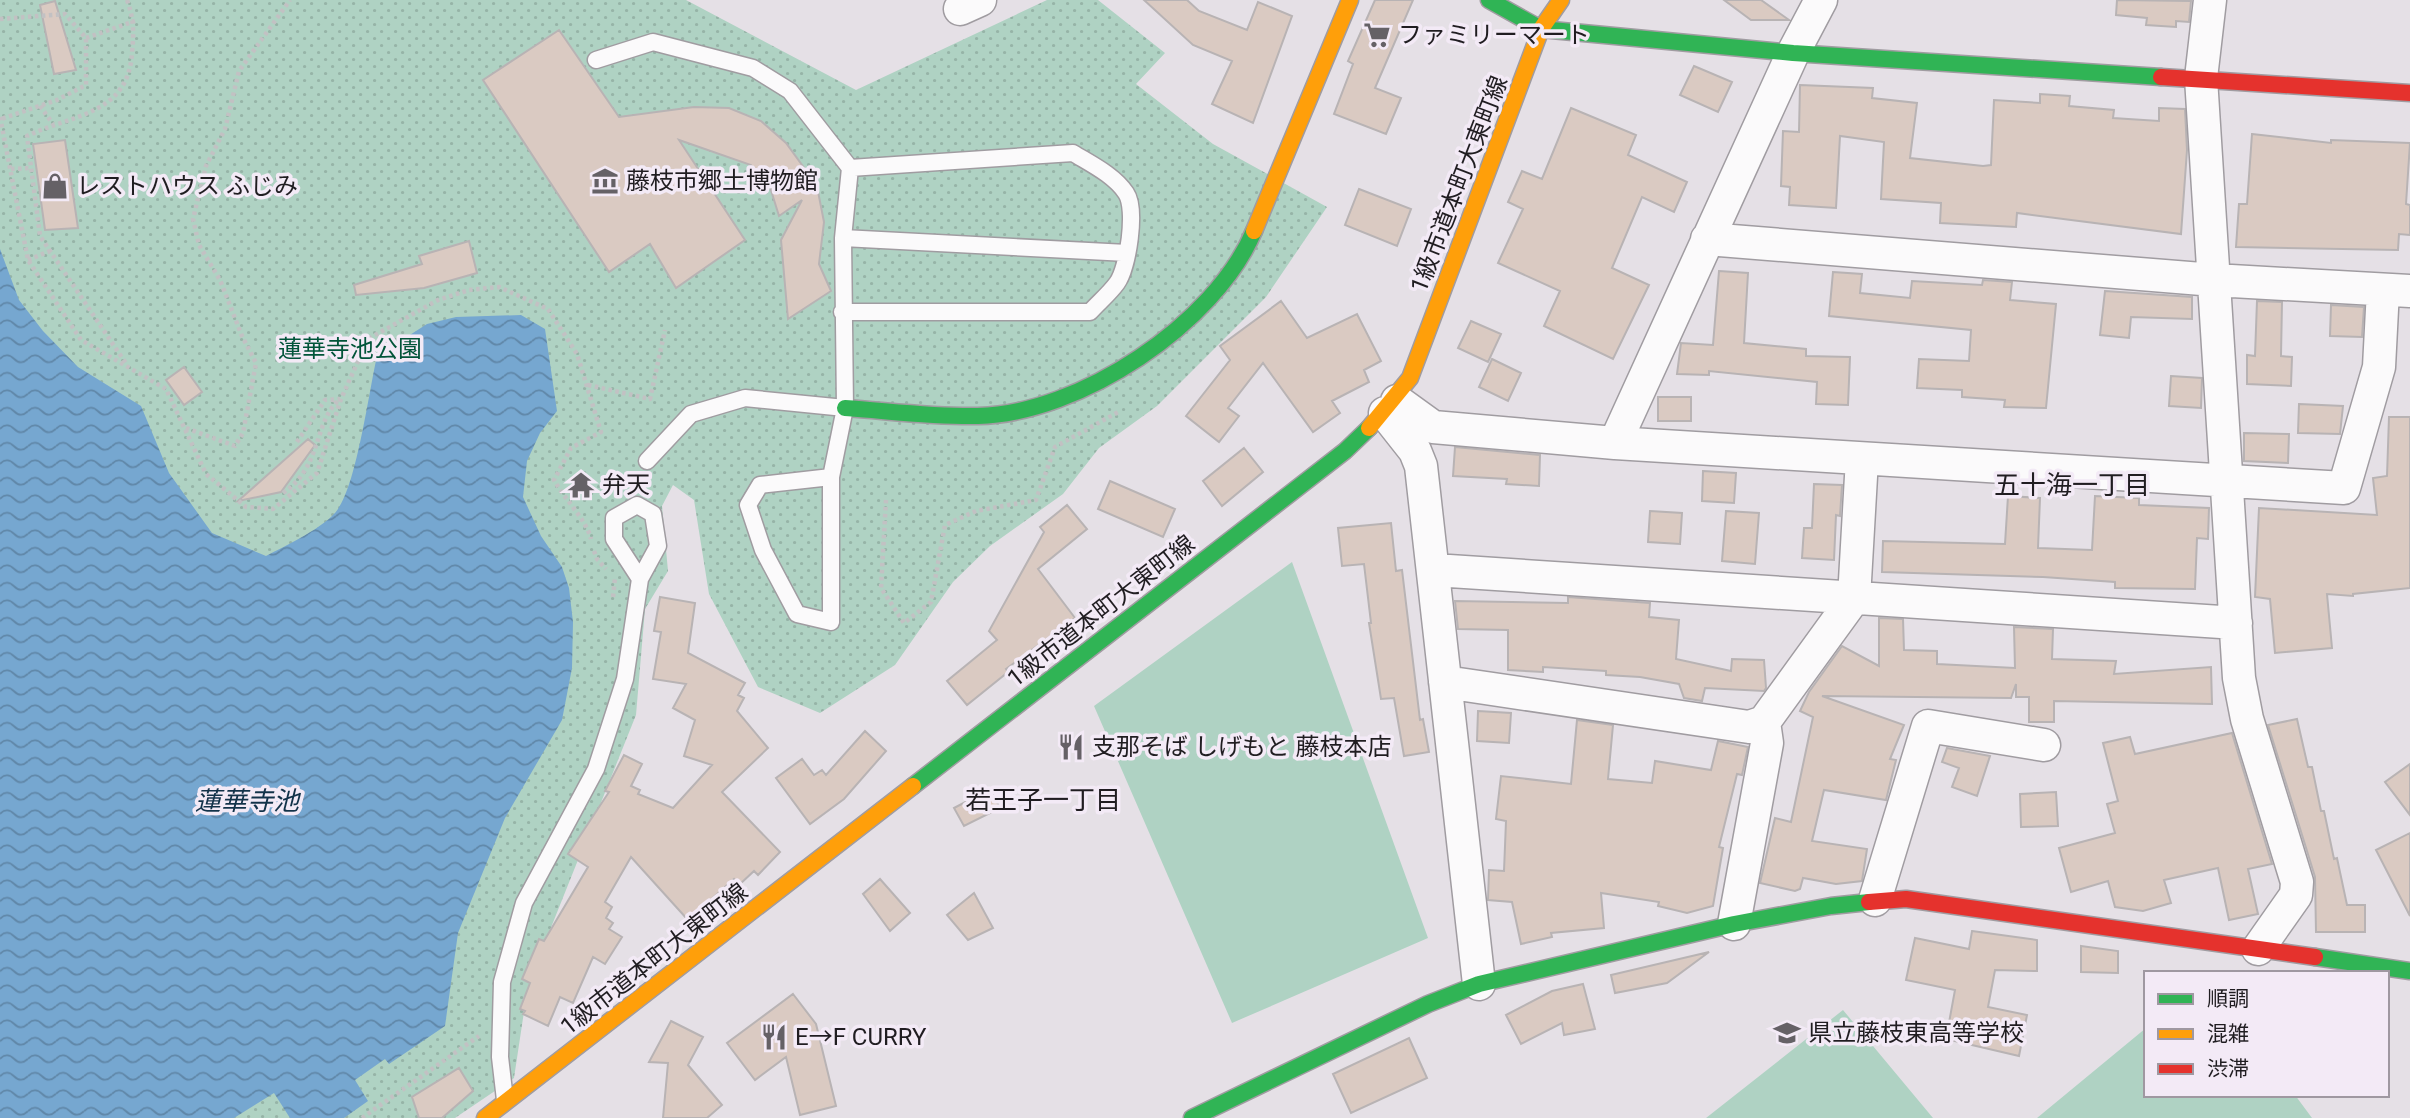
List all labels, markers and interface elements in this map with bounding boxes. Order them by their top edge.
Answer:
supermarket icon: ファミリーマート [1362,20,1392,50]
place label: ファミリーマート [1398,21,1590,49]
street label: 1級市道本町大東町線 [1405,72,1513,296]
museum icon: 藤枝市郷土博物館 [590,166,620,196]
place label: 藤枝市郷土博物館 [626,167,818,195]
shop icon: レストハウス ふじみ [40,171,70,201]
place label: レストハウス ふじみ [76,172,298,200]
park label: 蓮華寺池公園 [278,335,422,363]
temple icon: 弁天 [566,470,596,500]
district label: 五十海一丁目 [1994,470,2150,500]
place label: 弁天 [602,471,650,499]
street label: 1級市道本町大東町線 [1002,529,1200,693]
restaurant icon: 支那そば しげもと 藤枝本店 [1056,732,1086,762]
place label: 支那そば しげもと 藤枝本店 [1092,733,1391,761]
district label: 若王子一丁目 [965,785,1121,815]
water label: 蓮華寺池 [195,786,302,816]
street label: 1級市道本町大東町線 [555,877,753,1041]
legend [2144,971,2389,1097]
text: 順調 [2207,987,2249,1011]
school or university icon: 県立藤枝東高等学校 [1772,1018,1802,1048]
place label: 県立藤枝東高等学校 [1808,1019,2024,1047]
restaurant icon: E→F CURRY [759,1022,789,1052]
text: 混雑 [2207,1022,2249,1046]
place label: E→F CURRY [795,1023,927,1051]
text: 渋滞 [2207,1057,2249,1081]

